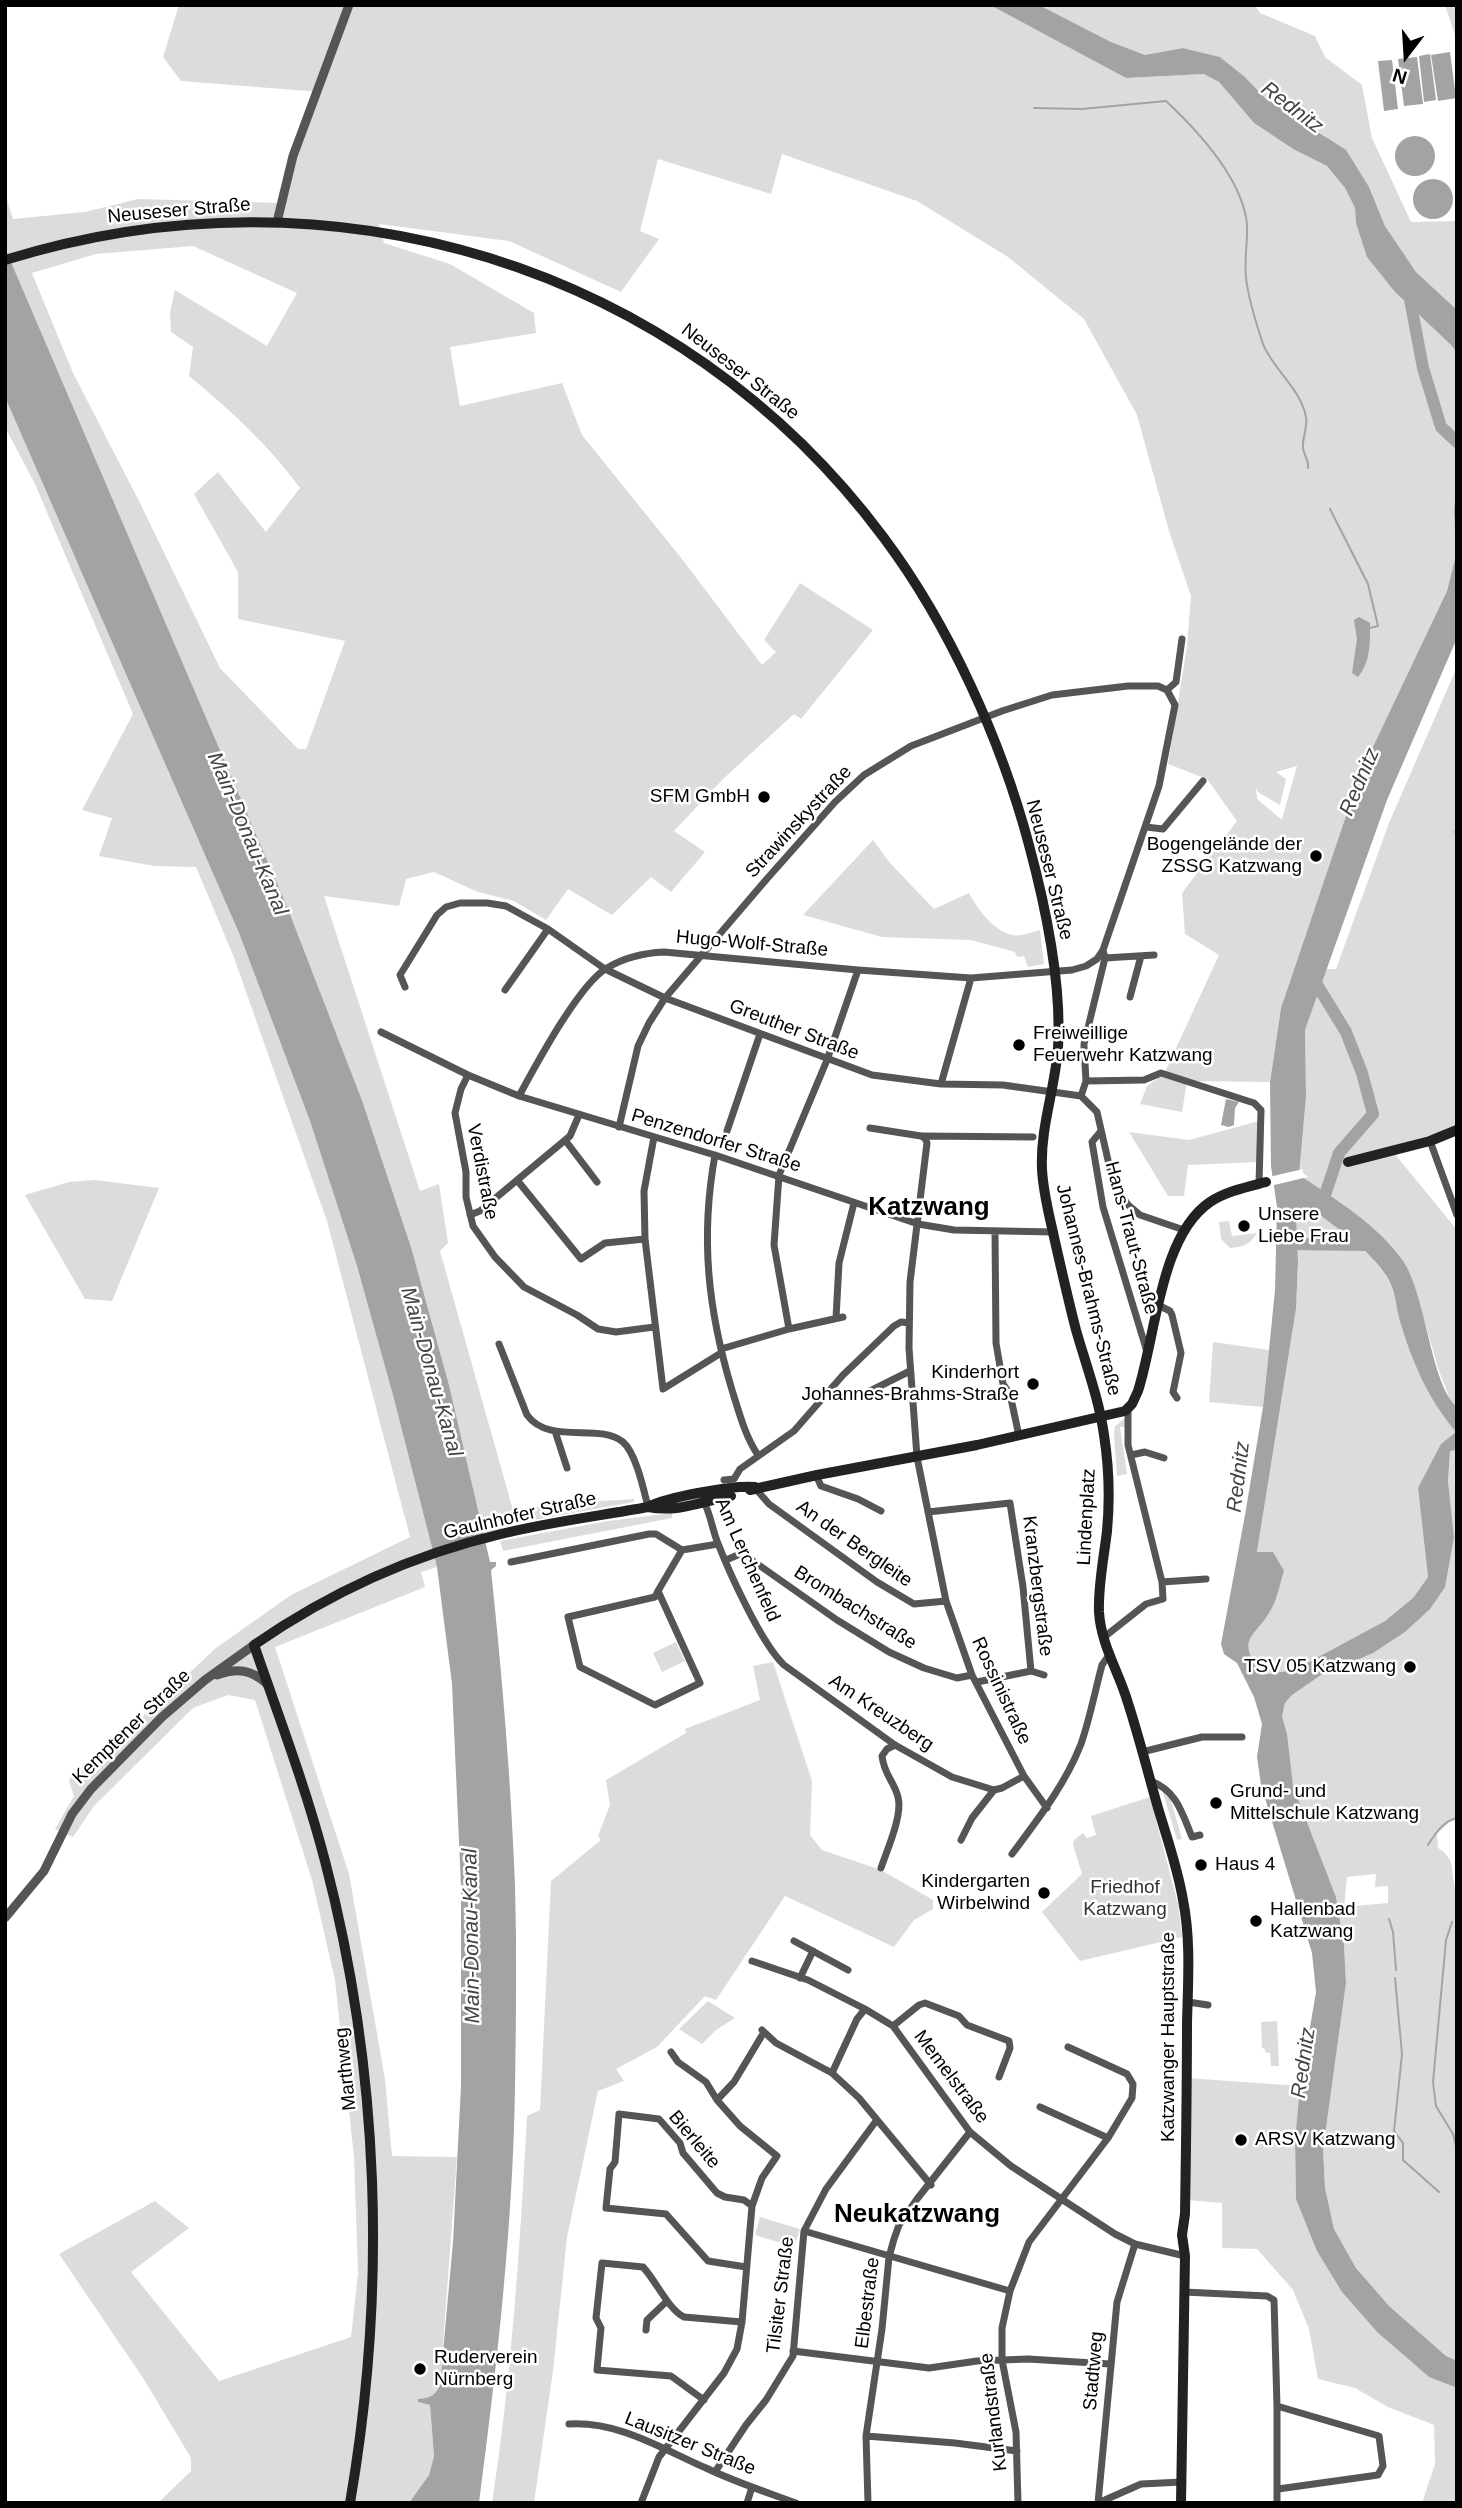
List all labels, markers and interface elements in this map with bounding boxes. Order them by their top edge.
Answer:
north arrow [1371,21,1441,91]
text: N [1390,65,1409,89]
water label: Rednitz [1256,77,1328,139]
street label: Neuseser Straße [106,193,252,229]
street label: Neuseser Straße [676,319,804,425]
water label: Rednitz [1334,744,1386,820]
water label: Main-Donau-Kanal [201,748,293,920]
street label: Strawinskystraße [741,761,857,883]
place label: SFM GmbH [650,786,750,808]
marker: SFM GmbH [756,789,772,805]
street label: Neuseser Straße [1021,798,1077,942]
place label: Bogengelände der ZSSG Katzwang [1147,834,1302,878]
marker: Bogengelände der ZSSG Katzwang [1308,848,1324,864]
street label: Hugo-Wolf-Straße [675,926,829,962]
street label: Greuther Straße [726,995,862,1065]
place label: Freiweillige Feuerwehr Katzwang [1033,1023,1213,1067]
marker: Freiweillige Feuerwehr Katzwang [1011,1037,1027,1053]
street label: Penzendorfer Straße [628,1104,804,1178]
street label: Verdistraße [462,1122,502,1222]
street label: Hans-Traut-Straße [1100,1159,1162,1317]
street label: Johannes-Brahms-Straße [1051,1182,1125,1398]
district label: Katzwang [868,1192,990,1224]
place label: Unsere Liebe Frau [1258,1204,1349,1248]
marker: Unsere Liebe Frau [1236,1218,1252,1234]
water label: Main-Donau-Kanal [395,1284,467,1460]
place label: Kinderhort Johannes-Brahms-Straße [801,1362,1019,1406]
marker: Kinderhort Johannes-Brahms-Straße [1025,1376,1041,1392]
water label: Rednitz [1222,1440,1256,1514]
street label: Lindenplatz [1073,1468,1101,1566]
street label: Gaulnhofer Straße [441,1487,599,1545]
street label: Am Lerchenfeld [710,1495,784,1625]
street label: An der Bergleite [792,1496,916,1592]
street label: Kranzbergstraße [1017,1514,1057,1658]
street label: Brombachstraße [789,1561,921,1655]
street label: Rossinistraße [966,1634,1036,1748]
place label: TSV 05 Katzwang [1244,1656,1396,1678]
marker: TSV 05 Katzwang [1402,1659,1418,1675]
street label: Kemptener Straße [68,1665,196,1789]
street label: Am Kreuzberg [824,1670,938,1756]
place label: Grund- und Mittelschule Katzwang [1230,1781,1419,1825]
marker: Grund- und Mittelschule Katzwang [1208,1795,1224,1811]
water label: Main-Donau-Kanal [458,1848,486,2024]
place label: Haus 4 [1215,1854,1275,1876]
marker: Haus 4 [1193,1857,1209,1873]
place label: Kindergarten Wirbelwind [921,1871,1030,1915]
park label: Friedhof Katzwang [1083,1877,1167,1921]
marker: Kindergarten Wirbelwind [1036,1885,1052,1901]
place label: Hallenbad Katzwang [1270,1899,1356,1943]
marker: Hallenbad Katzwang [1248,1913,1264,1929]
street label: Katzwanger Hauptstraße [1158,1932,1180,2142]
street label: Marthweg [330,2026,362,2112]
street label: Memelstraße [909,2026,993,2128]
water label: Rednitz [1287,2026,1321,2100]
street label: Bierleite [663,2106,725,2174]
place label: ARSV Katzwang [1255,2129,1395,2151]
marker: ARSV Katzwang [1233,2132,1249,2148]
district label: Neukatzwang [834,2199,1000,2231]
street label: Tilsiter Straße [763,2235,799,2355]
street label: Elbestraße [851,2256,885,2350]
street label: Stadtweg [1079,2331,1109,2411]
place label: Ruderverein Nürnberg [434,2347,537,2391]
street label: Kurlandstraße [975,2351,1013,2473]
marker: Ruderverein Nürnberg [412,2361,428,2377]
street label: Lausitzer Straße [621,2407,759,2481]

